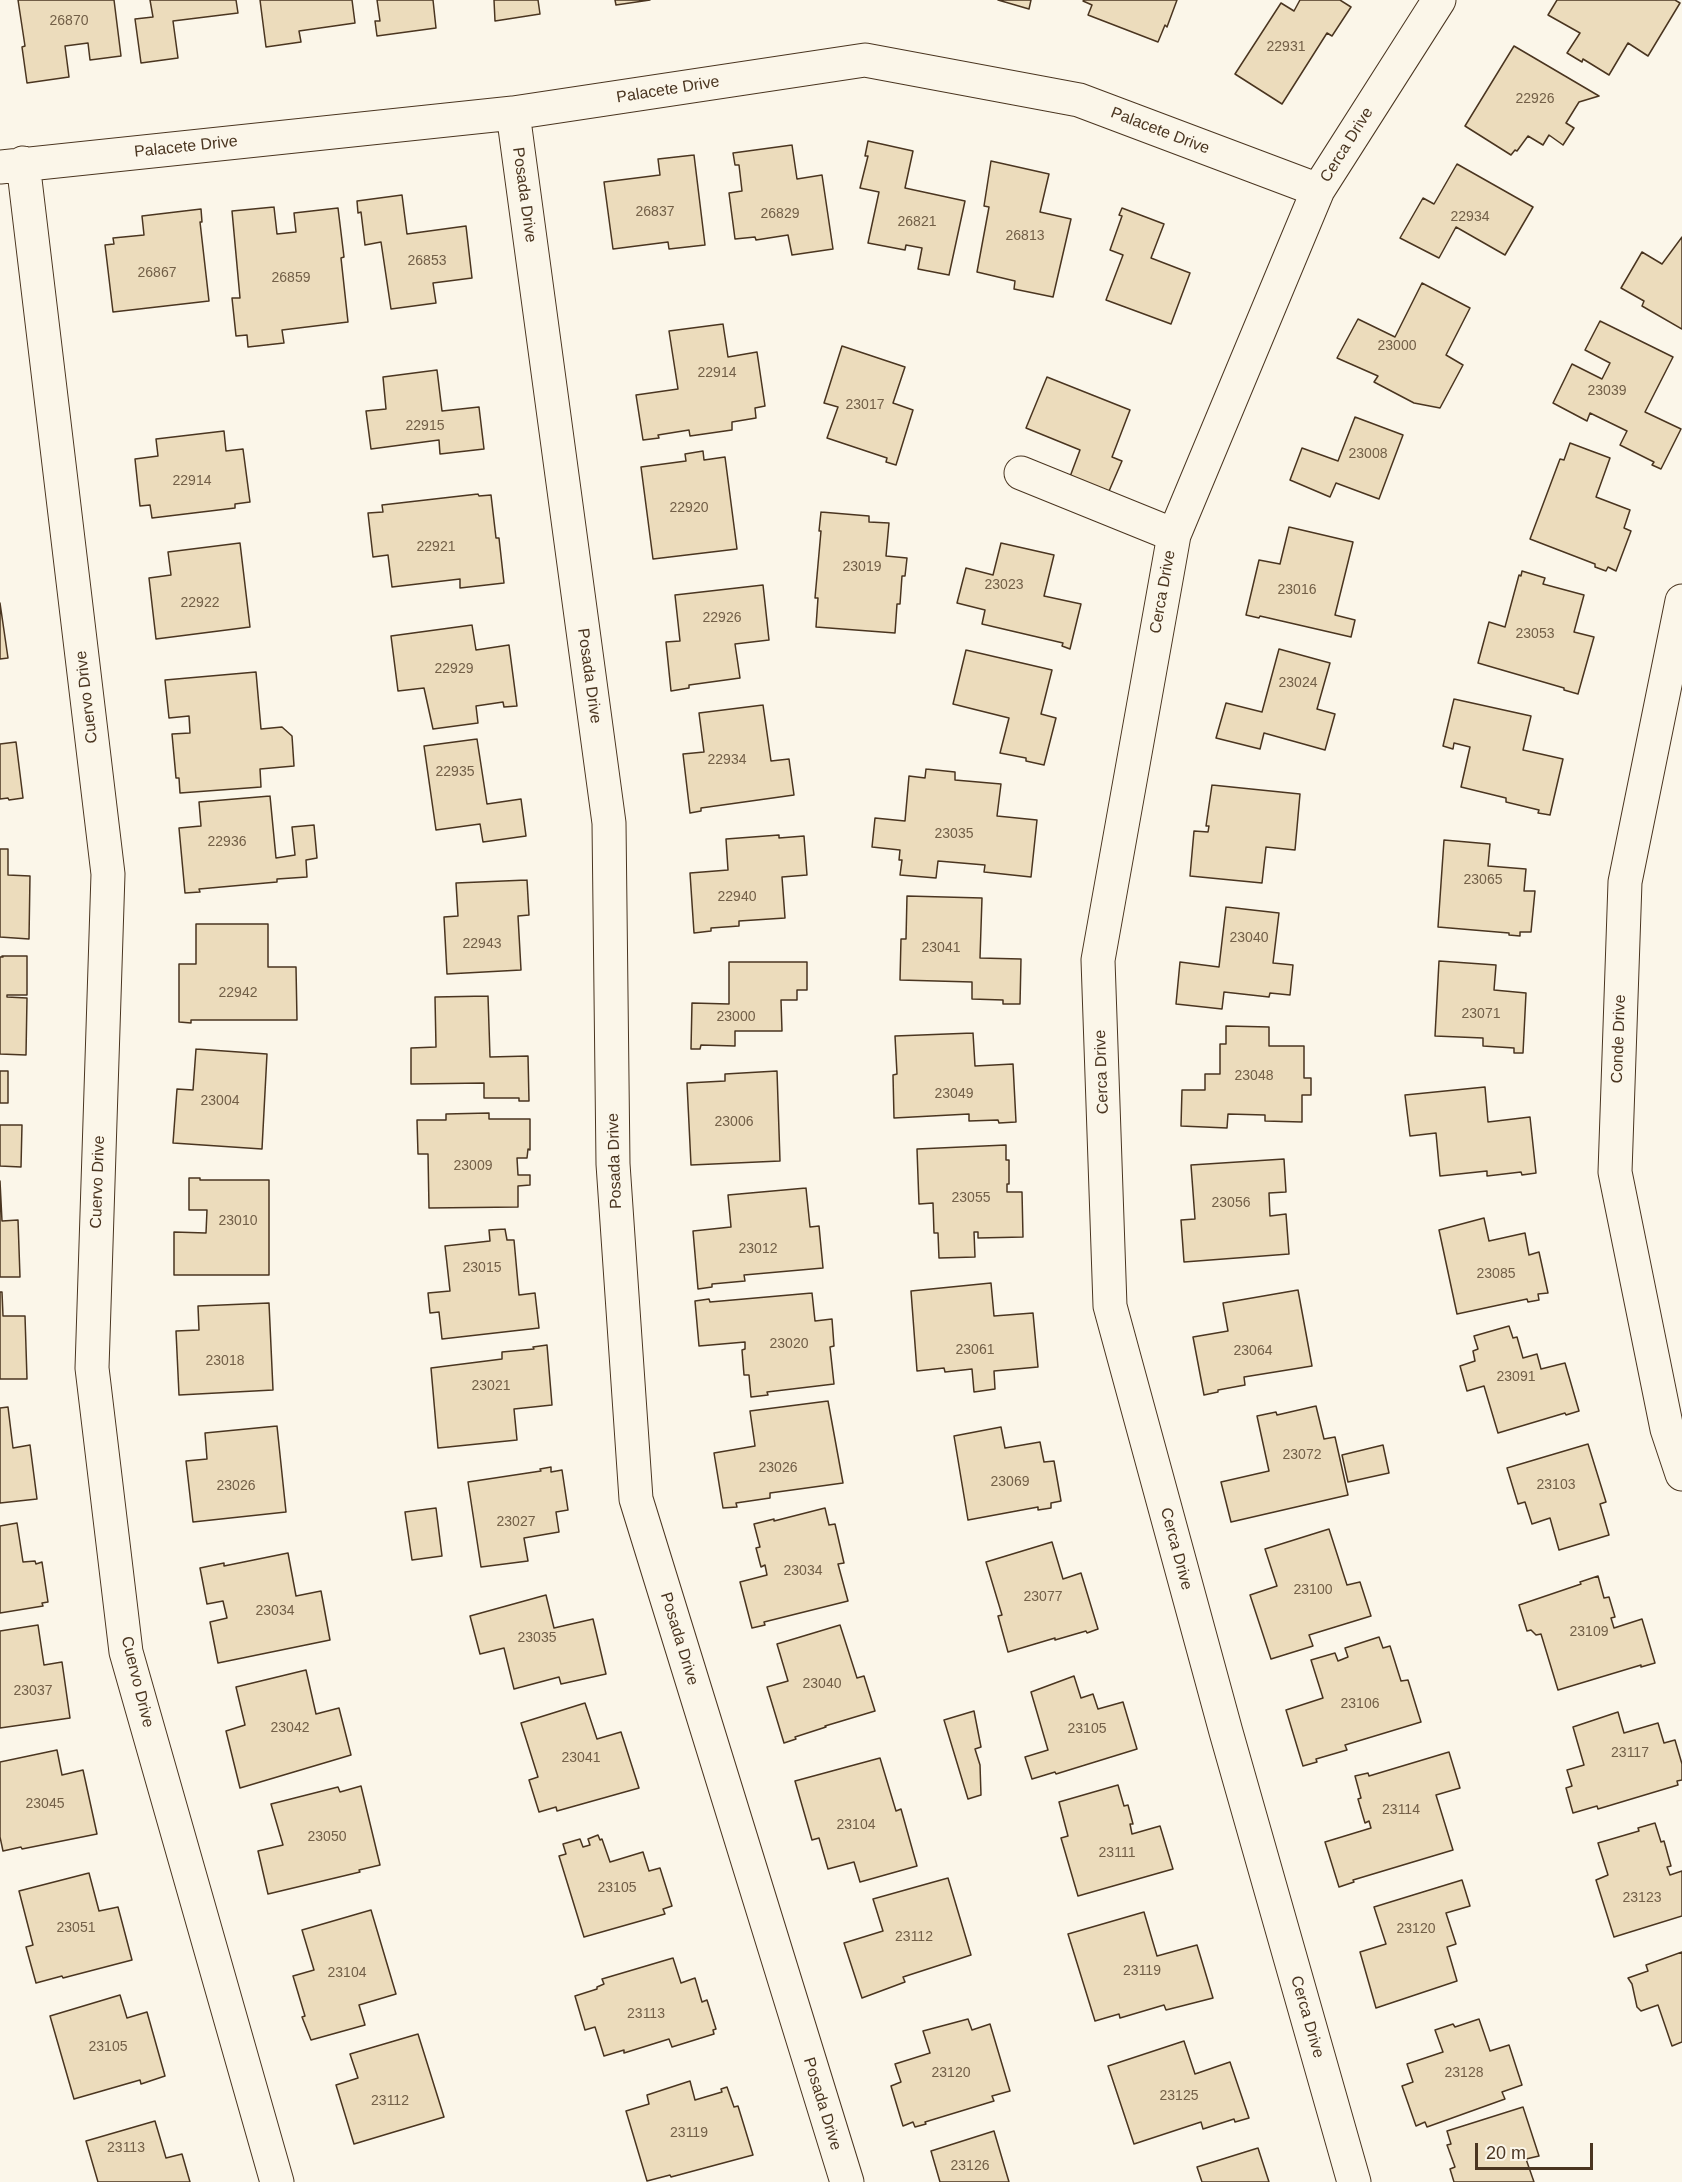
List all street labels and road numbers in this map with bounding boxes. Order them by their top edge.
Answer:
street label: Palacete Drive [615,72,721,108]
street label: Palacete Drive [1108,103,1212,159]
street label: Cerca Drive [1316,104,1378,186]
street label: Palacete Drive [133,132,239,162]
street label: Posada Drive [508,146,540,244]
street label: Cerca Drive [1146,549,1180,635]
street label: Posada Drive [573,627,605,725]
street label: Cuervo Drive [72,649,102,745]
street label: Conde Drive [1608,994,1630,1084]
street label: Cerca Drive [1091,1029,1113,1115]
street label: Posada Drive [604,1113,626,1209]
street label: Cuervo Drive [87,1135,109,1229]
street label: Cerca Drive [1156,1506,1196,1592]
street label: Posada Drive [656,1590,702,1688]
street label: Cuervo Drive [116,1634,158,1730]
street label: Cerca Drive [1286,1974,1328,2060]
street label: Posada Drive [799,2055,845,2153]

